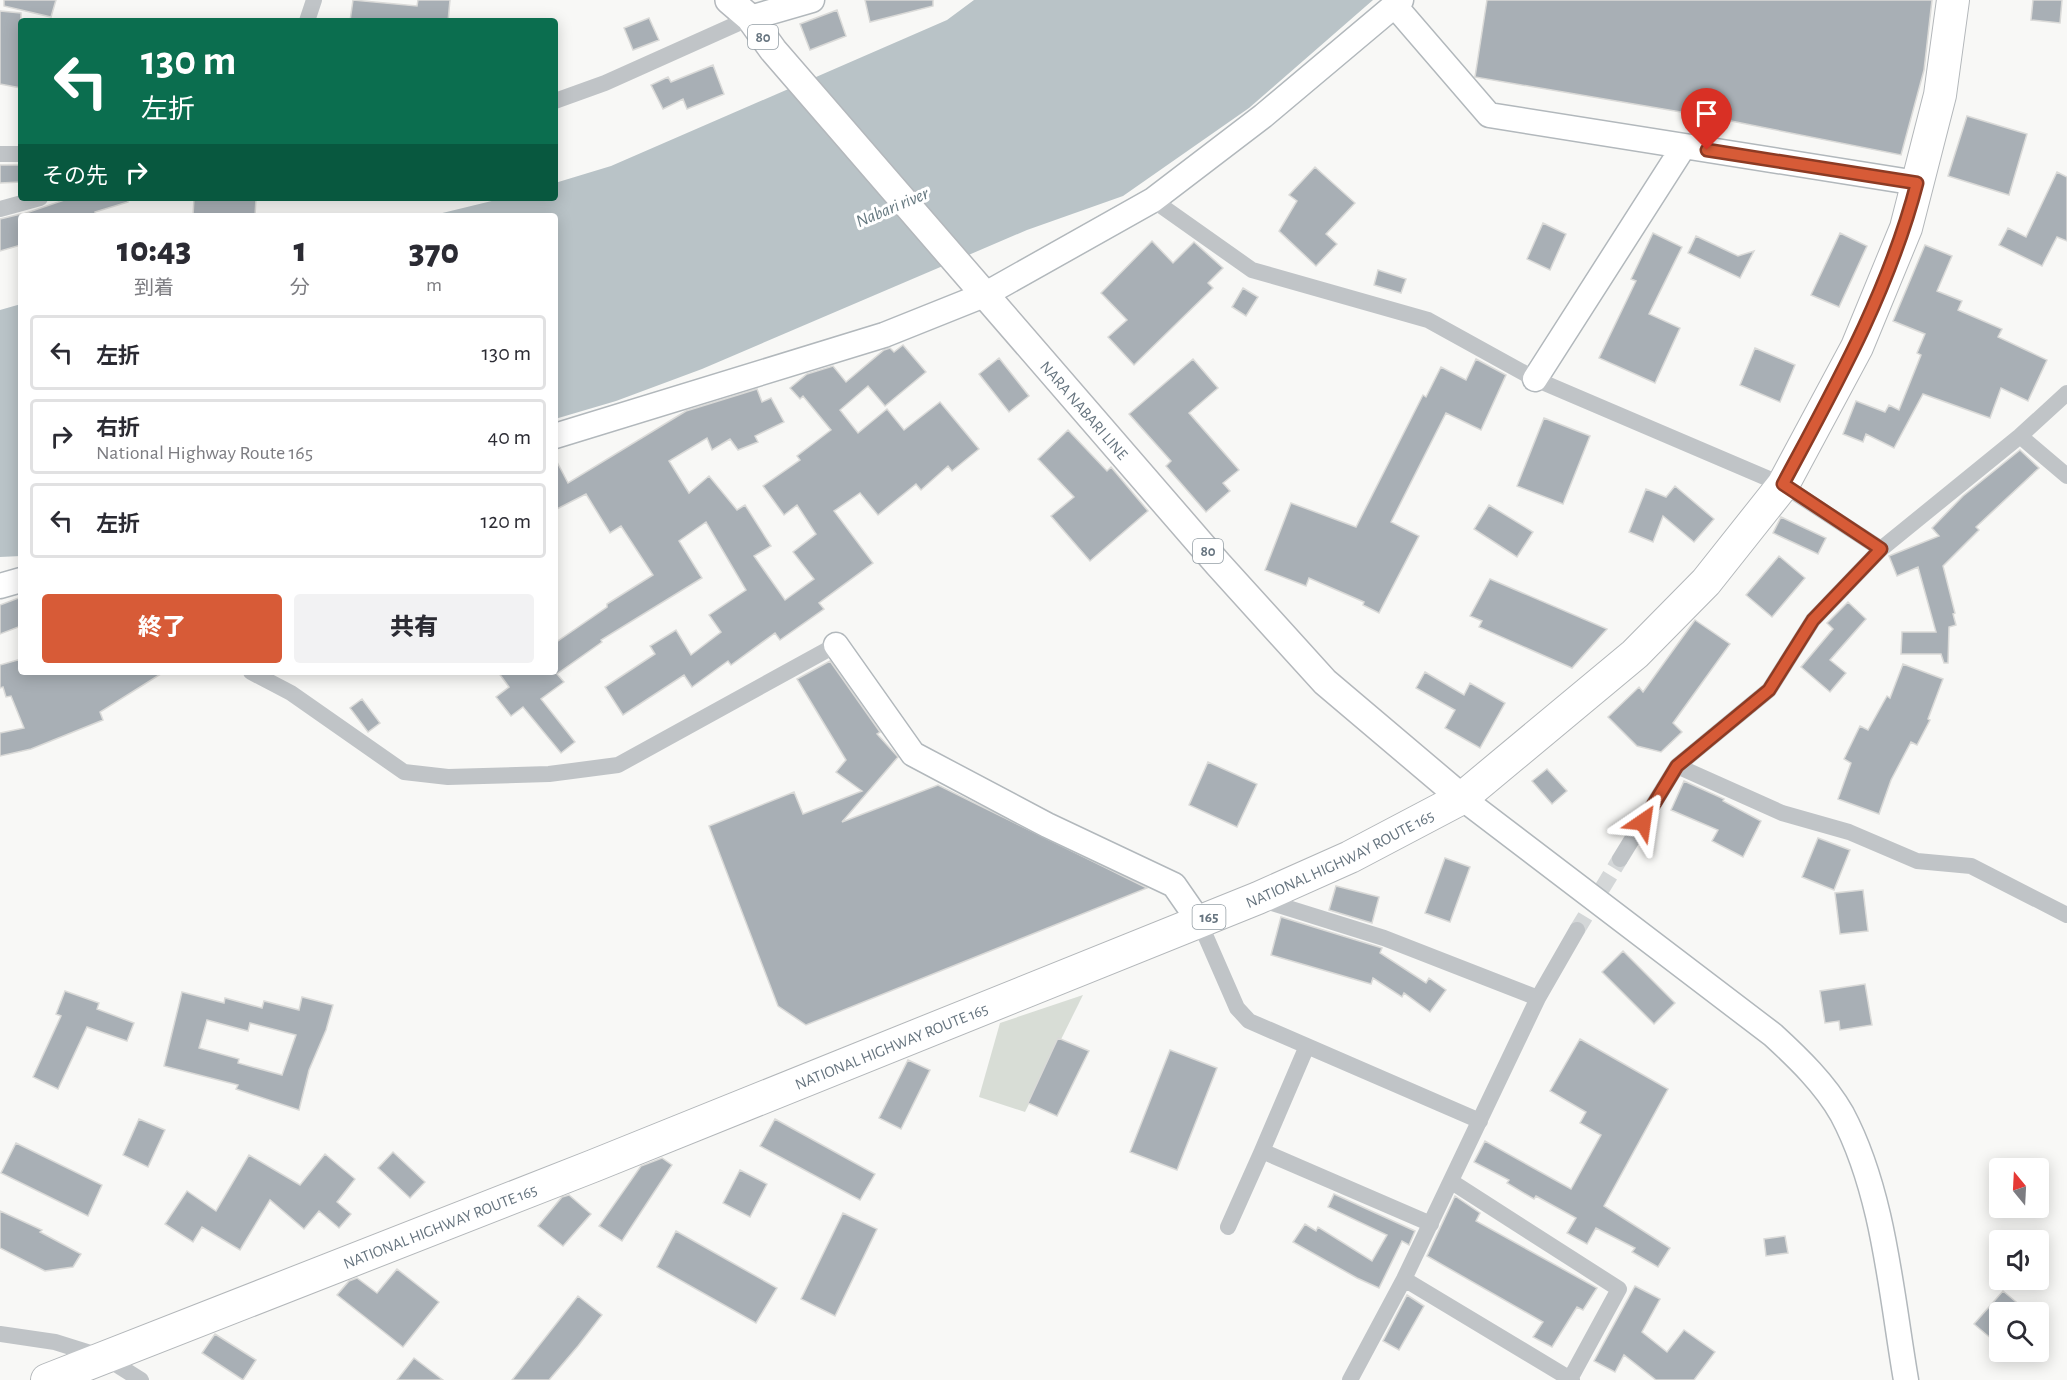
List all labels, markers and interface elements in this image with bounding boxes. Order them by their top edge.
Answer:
road number: 80 [748,25,778,49]
text: 130 m [141,40,236,82]
icon: left [42,42,120,120]
pin [1681,88,1732,150]
text: 左折 [141,96,195,123]
icon: arrive [1690,97,1723,130]
icon: right [120,156,153,189]
text: その先 [42,165,108,187]
water label: Nabari river [853,184,932,231]
text: 10:43 [117,232,191,268]
text: 1 [293,232,307,268]
text: 370 [409,234,459,270]
text: m [426,275,442,295]
text: 到着 [134,278,174,298]
text: 分 [290,278,310,298]
icon: left [45,336,78,369]
text: 130 m [482,342,531,364]
text: 左折 [96,345,140,367]
street label: NARA NABARI LINE [1037,358,1131,463]
text: 右折 [96,417,140,439]
icon: right [45,420,78,453]
text: 40 m [488,426,531,448]
text: National Highway Route 165 [96,443,313,463]
icon: left [45,504,78,537]
text: 120 m [481,510,531,532]
text: 左折 [96,513,140,535]
road number: 80 [1193,539,1223,563]
button: 終了 [42,594,282,663]
button: 共有 [294,594,534,663]
position arrow [1611,790,1675,854]
street label: NATIONAL HIGHWAY ROUTE 165 [1244,807,1437,911]
road number: 165 [1192,905,1226,929]
street label: NATIONAL HIGHWAY ROUTE 165 [793,1001,990,1093]
north arrow [1989,1158,2049,1218]
map controls [1989,1158,2049,1362]
street label: NATIONAL HIGHWAY ROUTE 165 [341,1182,539,1272]
button: sound [1989,1230,2049,1290]
button: search [1989,1302,2049,1362]

